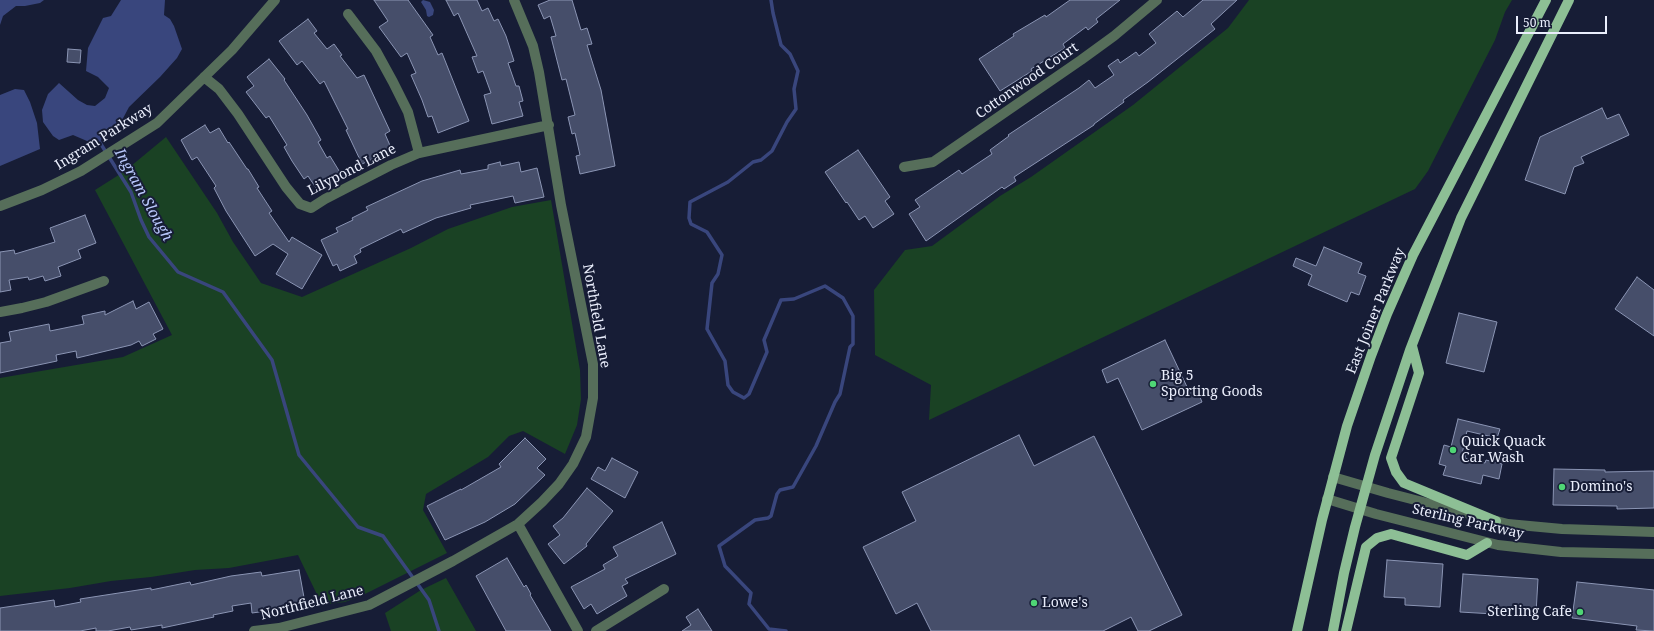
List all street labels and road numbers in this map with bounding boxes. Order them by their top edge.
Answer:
street label: Cottonwood Court [973,39,1081,123]
street label: Ingram Parkway [52,100,156,174]
street label: Lilypond Lane [305,141,399,199]
street label: East Joiner Parkway [1343,246,1409,376]
street label: Northfield Lane [579,263,613,369]
street label: Sterling Parkway [1410,501,1526,543]
street label: Northfield Lane [259,582,365,624]

